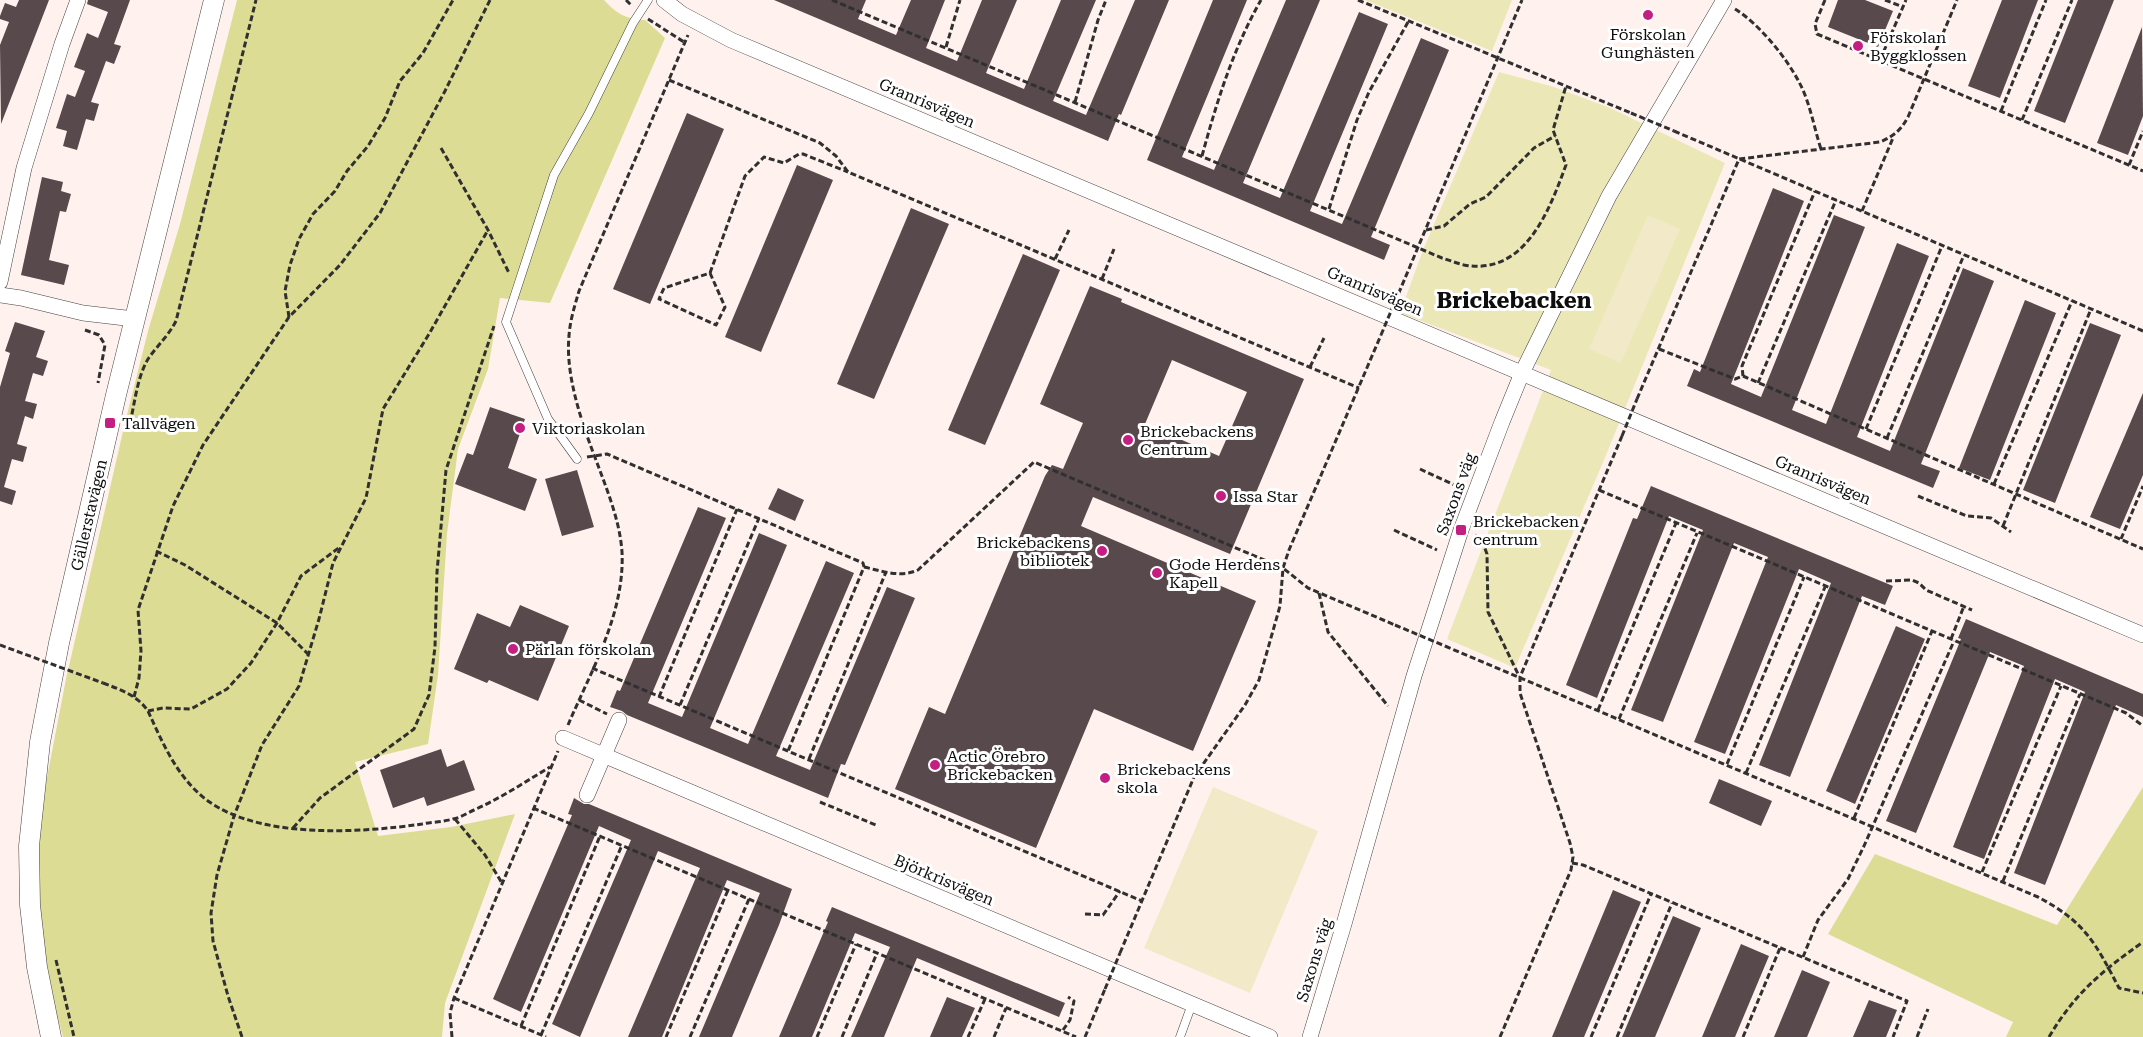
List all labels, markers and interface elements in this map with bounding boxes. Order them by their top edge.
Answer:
marker: Förskolan Gunghästen [1641,8,1655,22]
place label: Förskolan Gunghästen [1601,25,1695,62]
place label: Förskolan Byggklossen [1870,28,1967,65]
marker: Förskolan Byggklossen [1851,39,1865,53]
street label: Granrisvägen [876,74,978,132]
street label: Granrisvägen [1324,262,1426,320]
district label: Brickebacken [1436,288,1592,313]
place label: Tallvägen [122,414,196,433]
marker: Tallvägen [103,416,117,430]
place label: Viktoriaskolan [532,419,645,438]
marker: Viktoriaskolan [513,421,527,435]
place label: Brickebackens Centrum [1140,422,1254,459]
marker: Brickebackens Centrum [1121,433,1135,447]
street label: Saxons väg [1432,449,1480,538]
street label: Granrisvägen [1772,451,1874,509]
street label: Gällerstavägen [67,457,111,573]
place label: Issa Star [1233,487,1298,506]
marker: Issa Star [1214,489,1228,503]
place label: Brickebacken centrum [1473,512,1579,549]
marker: Brickebacken centrum [1454,523,1468,537]
place label: Brickebackens bibliotek [976,533,1090,570]
marker: Brickebackens bibliotek [1095,544,1109,558]
place label: Gode Herdens Kapell [1169,555,1280,592]
marker: Gode Herdens Kapell [1150,566,1164,580]
place label: Pärlan förskolan [525,640,652,659]
marker: Pärlan förskolan [506,642,520,656]
place label: Actic Örebro Brickebacken [947,747,1053,784]
marker: Actic Örebro Brickebacken [928,758,942,772]
place label: Brickebackens skola [1117,760,1231,797]
marker: Brickebackens skola [1098,771,1112,785]
street label: Björkrisvägen [891,850,997,910]
street label: Saxons väg [1292,915,1336,1004]

